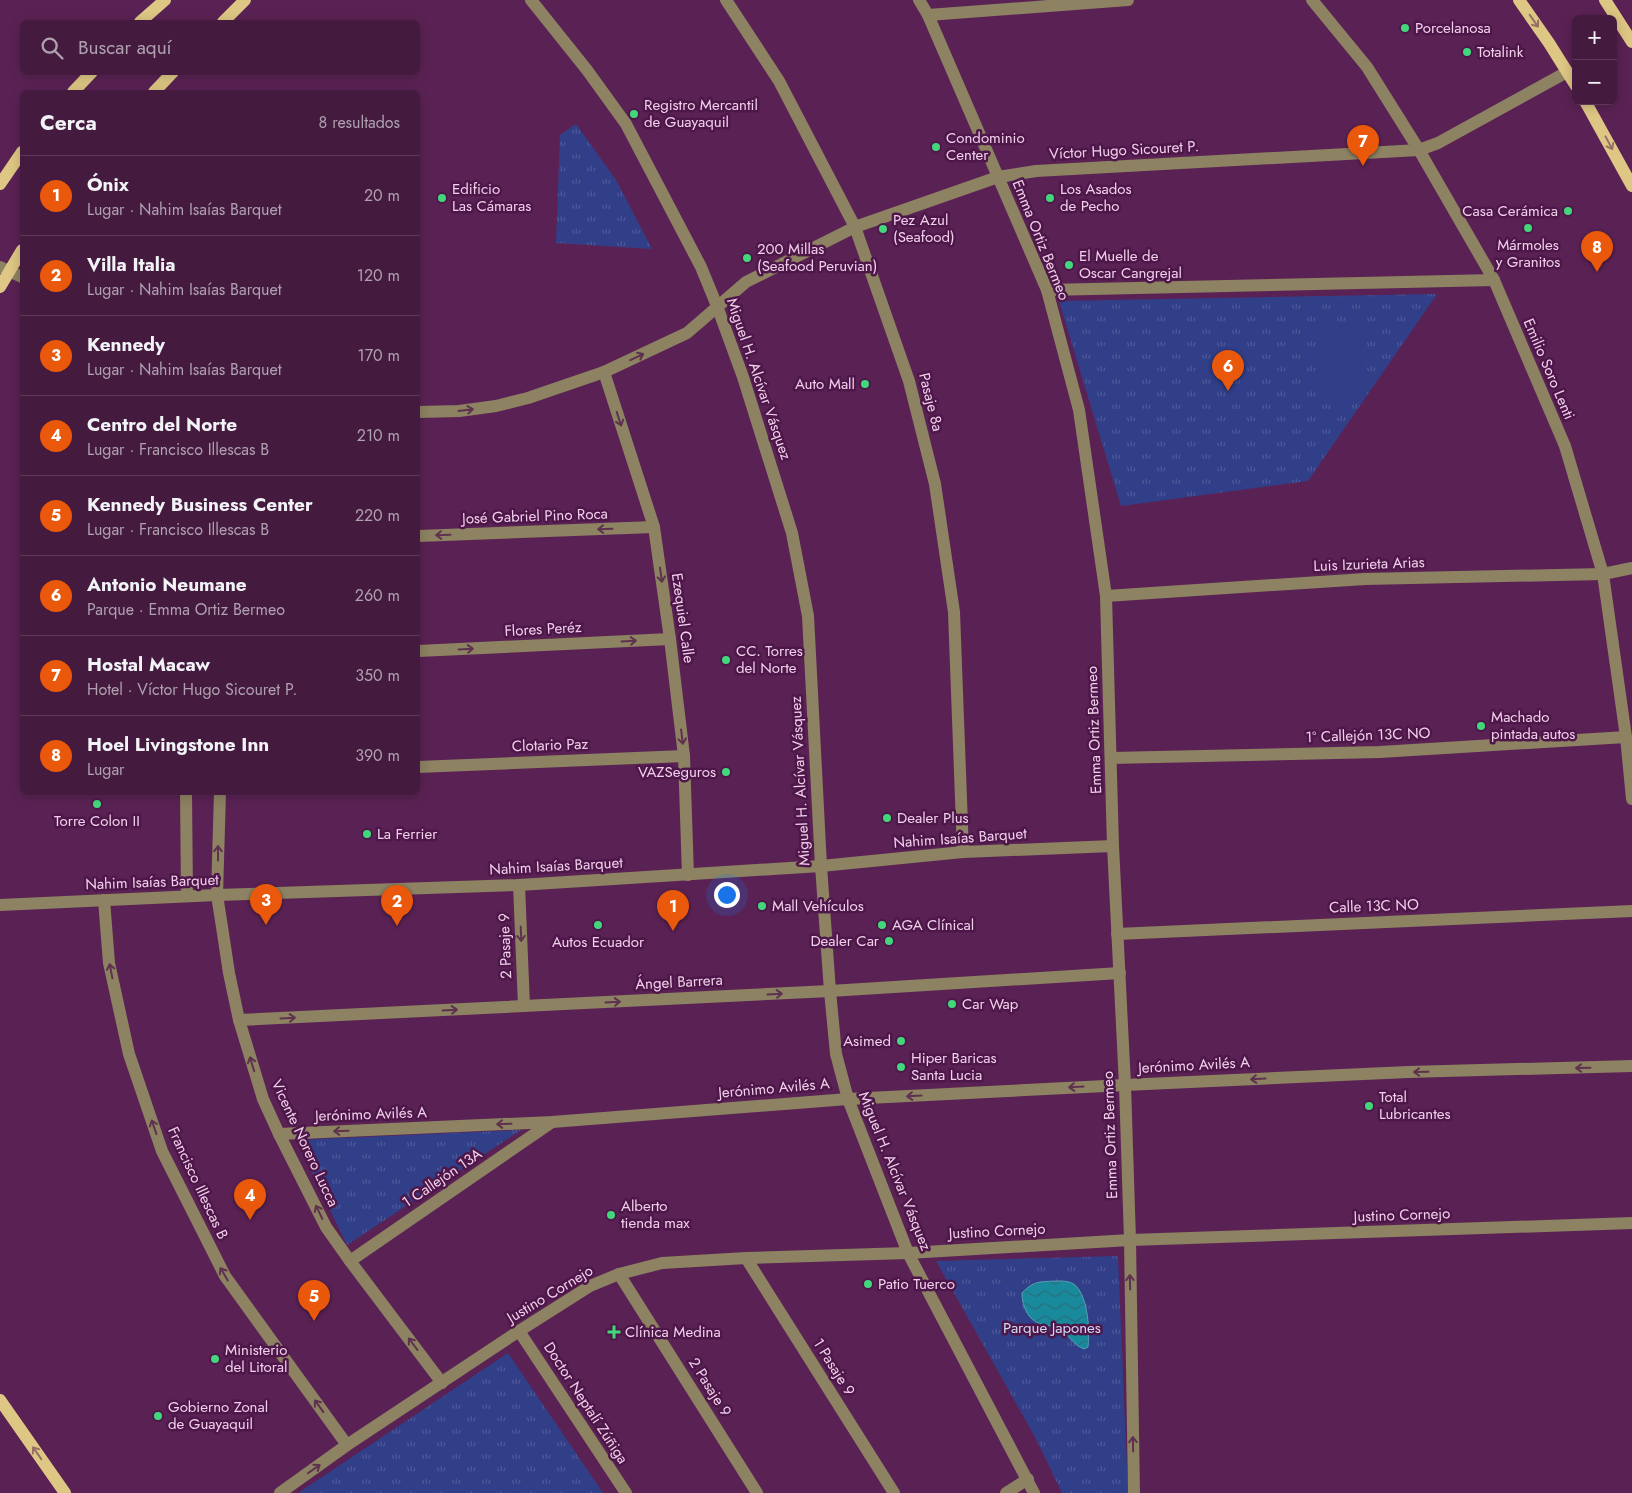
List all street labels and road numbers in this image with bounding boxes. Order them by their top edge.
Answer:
street label: Víctor Hugo Sicouret P. [1049,135,1199,165]
street label: Emma Ortiz Bermeo [1007,176,1075,304]
street label: Miguel H. Alcívar Vásquez [721,295,797,463]
street label: Emilio Soro Lenti [1518,315,1580,423]
street label: Pasaje 8a [913,370,949,434]
street label: José Gabriel Pino Roca [460,502,608,530]
street label: Luis Izurieta Arias [1313,551,1425,577]
street label: Ezequiel Calle [666,572,700,665]
street label: Flores Peréz [504,616,582,642]
street label: Emma Ortiz Bermeo [1081,666,1107,794]
street label: Miguel H. Alcívar Vásquez [785,696,815,866]
street label: 1º Callejón 13C NO [1305,722,1431,748]
street label: Clotario Paz [511,733,589,757]
street label: Nahim Isaías Barquet [893,822,1028,854]
street label: Nahim Isaías Barquet [489,851,624,880]
street label: Nahim Isaías Barquet [85,869,220,895]
street label: Calle 13C NO [1329,893,1419,919]
street label: 2 Pasaje 9 [493,913,517,979]
street label: Ángel Barrera [635,969,723,995]
street label: Jerónimo Avilés A [1136,1051,1251,1079]
street label: Emma Ortiz Bermeo [1097,1071,1123,1199]
street label: Jerónimo Avilés A [715,1072,831,1104]
street label: Vicente Norero Lucca [266,1076,344,1210]
street label: Miguel H. Alcívar Vásquez [853,1088,937,1254]
street label: Jerónimo Avilés A [313,1101,427,1127]
street label: Francisco Illescas B [162,1123,234,1243]
street label: 1 Callejón 13A [398,1143,486,1213]
street label: Justino Cornejo [1351,1202,1451,1228]
street label: Justino Cornejo [946,1217,1046,1245]
street label: Justino Cornejo [501,1260,597,1329]
street label: 1 Pasaje 9 [808,1334,860,1400]
street label: Doctor Neptalí Zúñiga [538,1338,634,1468]
street label: 2 Pasaje 9 [683,1353,737,1421]

